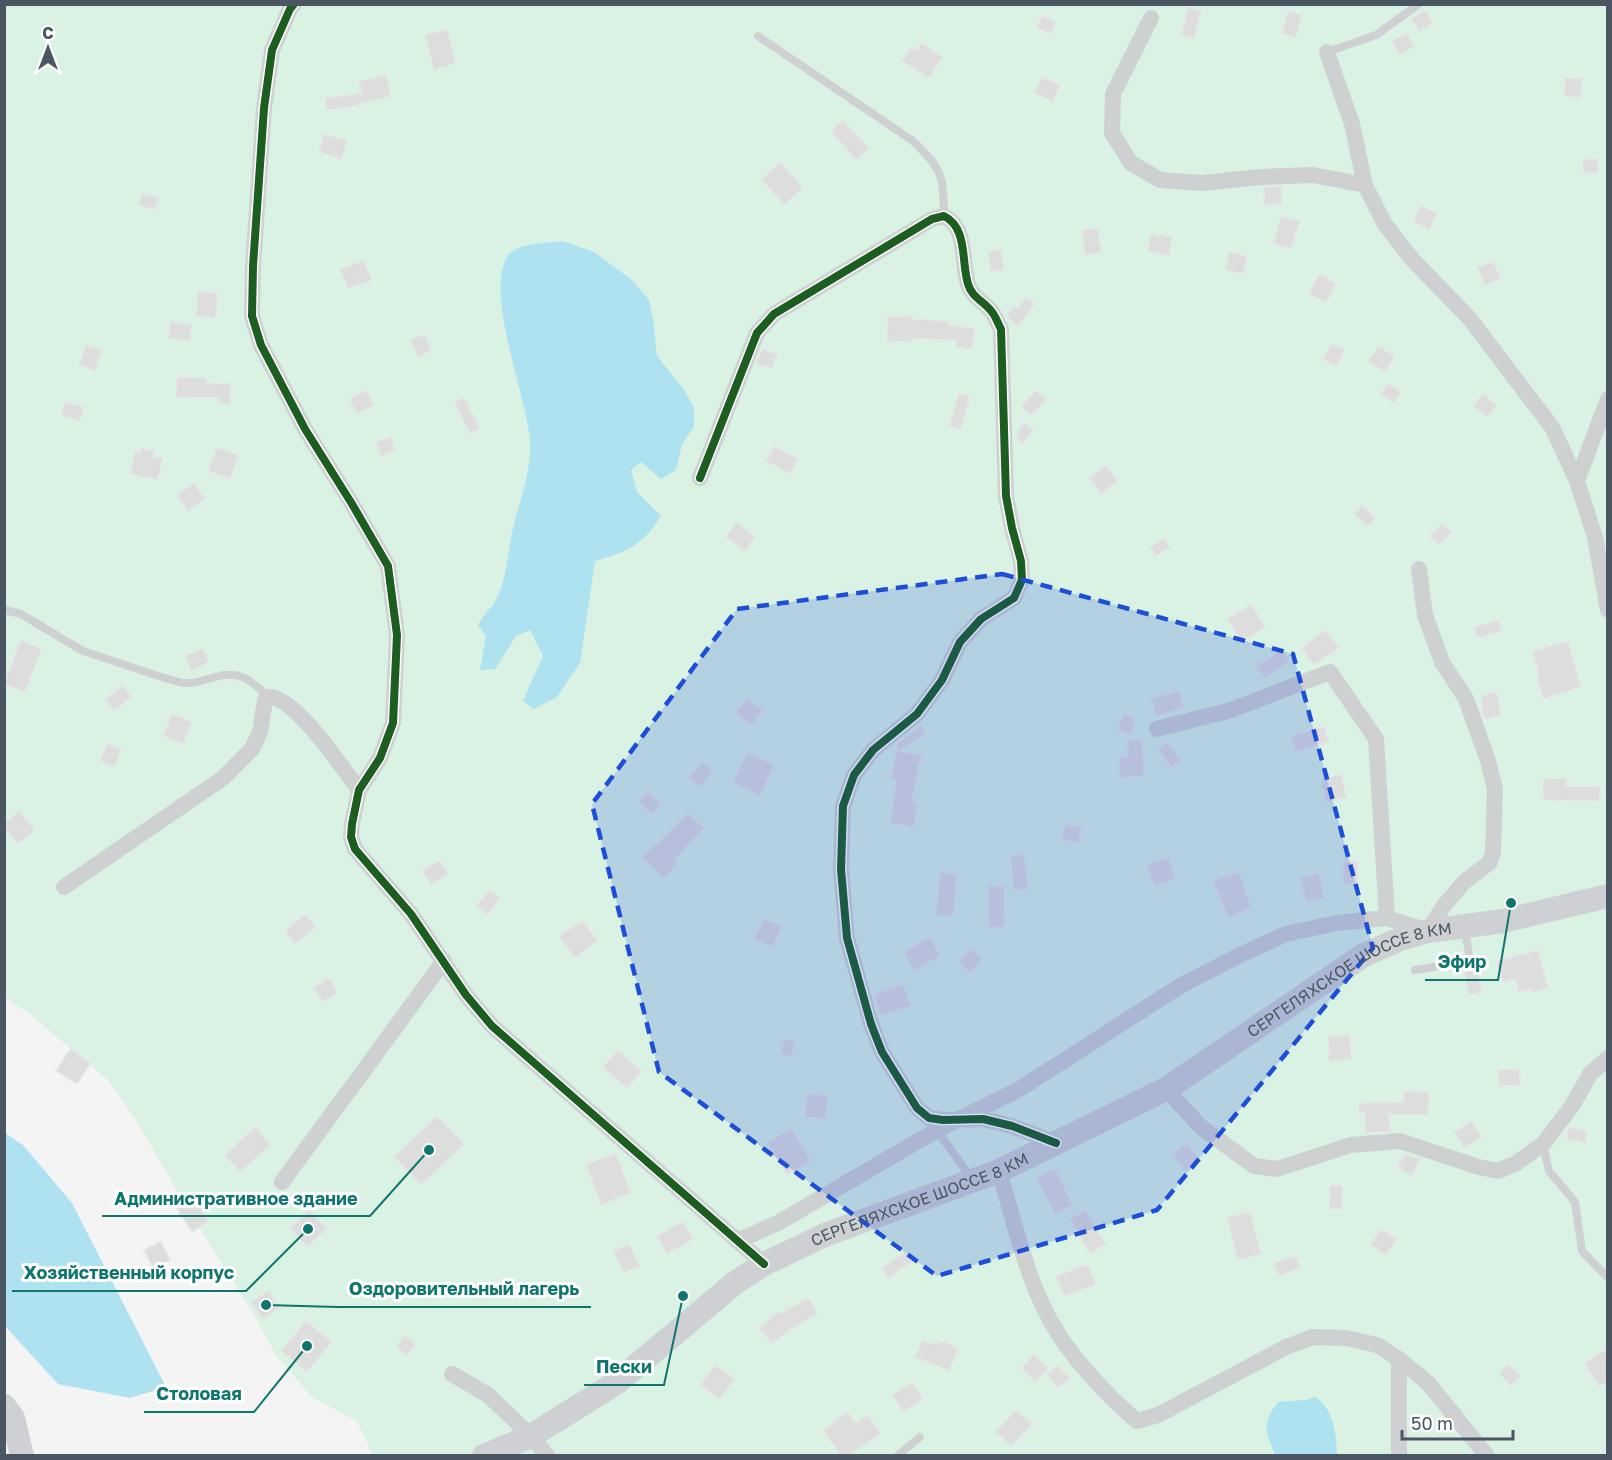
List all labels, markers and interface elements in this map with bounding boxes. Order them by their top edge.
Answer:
north arrow [18,18,78,78]
text: С [42,23,54,43]
street label: СЕРГЕЛЯХСКОЕ ШОССЕ 8 КМ [1243,918,1453,1041]
callout: Эфир [1425,944,1498,980]
text: Эфир [1438,950,1486,972]
street label: СЕРГЕЛЯХСКОЕ ШОССЕ 8 КМ [807,1148,1032,1250]
callout: Административное здание [102,1180,370,1216]
text: Административное здание [114,1187,358,1209]
callout: Хозяйственный корпус [12,1255,246,1291]
text: Хозяйственный корпус [24,1261,234,1283]
callout: Оздоровительный лагерь [337,1271,591,1307]
text: Оздоровительный лагерь [349,1277,579,1299]
callout: Пески [584,1349,664,1385]
text: Пески [596,1355,652,1377]
callout: Столовая [144,1376,254,1412]
text: Столовая [156,1382,242,1404]
scale bar [1402,1403,1513,1441]
text: 50 m [1411,1412,1453,1434]

